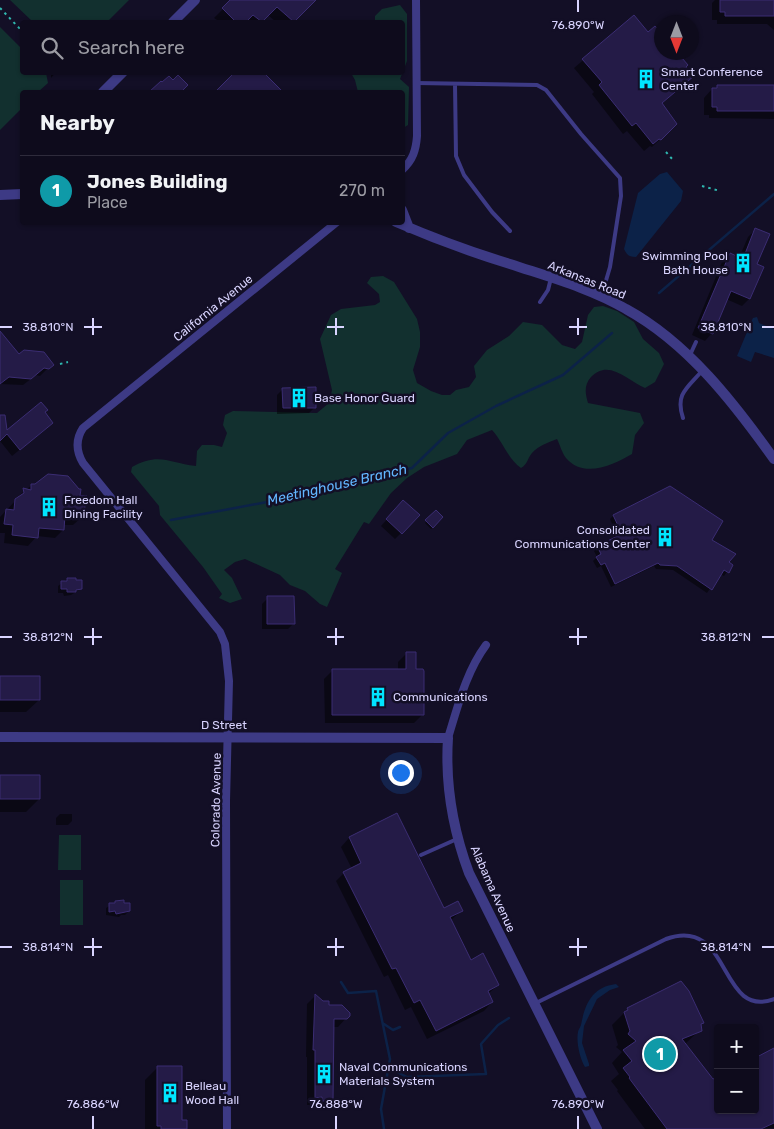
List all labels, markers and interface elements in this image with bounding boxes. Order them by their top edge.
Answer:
north arrow [654,15,699,60]
text: 76.890°W [552,18,605,32]
search box [20,20,405,75]
icon: search [38,34,66,62]
text: Search here [78,36,185,59]
place label: Smart Conference Center [661,65,763,93]
building icon: Smart Conference Center [635,68,657,90]
text: Nearby [40,110,115,135]
text: Jones Building [87,170,228,193]
text: 1 [52,181,60,200]
text: 270 m [339,181,385,200]
text: Place [87,193,128,212]
place label: Swimming Pool Bath House [642,249,728,277]
building icon: Swimming Pool Bath House [732,252,754,274]
street label: Arkansas Road [546,258,628,302]
street label: California Avenue [171,272,256,344]
text: 38.810°N [22,320,74,334]
text: 38.810°N [700,320,752,334]
building icon: Base Honor Guard [288,387,310,409]
place label: Base Honor Guard [314,391,415,405]
water label: Meetinghouse Branch [265,461,409,509]
place label: Freedom Hall Dining Facility [64,493,143,521]
building icon: Freedom Hall Dining Facility [38,496,60,518]
place label: Consolidated Communications Center [515,523,650,551]
building icon: Consolidated Communications Center [654,526,676,548]
text: 38.812°N [23,630,73,644]
text: 38.812°N [701,630,751,644]
building icon: Communications [367,686,389,708]
place label: Communications [393,690,488,704]
street label: D Street [201,718,247,732]
street label: Colorado Avenue [208,752,224,847]
your location [388,760,414,786]
street label: Alabama Avenue [468,844,518,935]
text: 38.814°N [23,940,73,954]
text: 38.814°N [701,940,751,954]
map controls [714,1024,759,1114]
button: + [714,1024,759,1069]
pin: 1 [644,1035,676,1073]
place label: Naval Communications Materials System [339,1060,467,1088]
building icon: Naval Communications Materials System [313,1063,335,1085]
button: − [714,1069,759,1114]
place label: Belleau Wood Hall [185,1079,239,1107]
building icon: Belleau Wood Hall [159,1082,181,1104]
text: 76.886°W [67,1097,120,1111]
text: 76.888°W [309,1097,363,1111]
text: 76.890°W [552,1097,605,1111]

